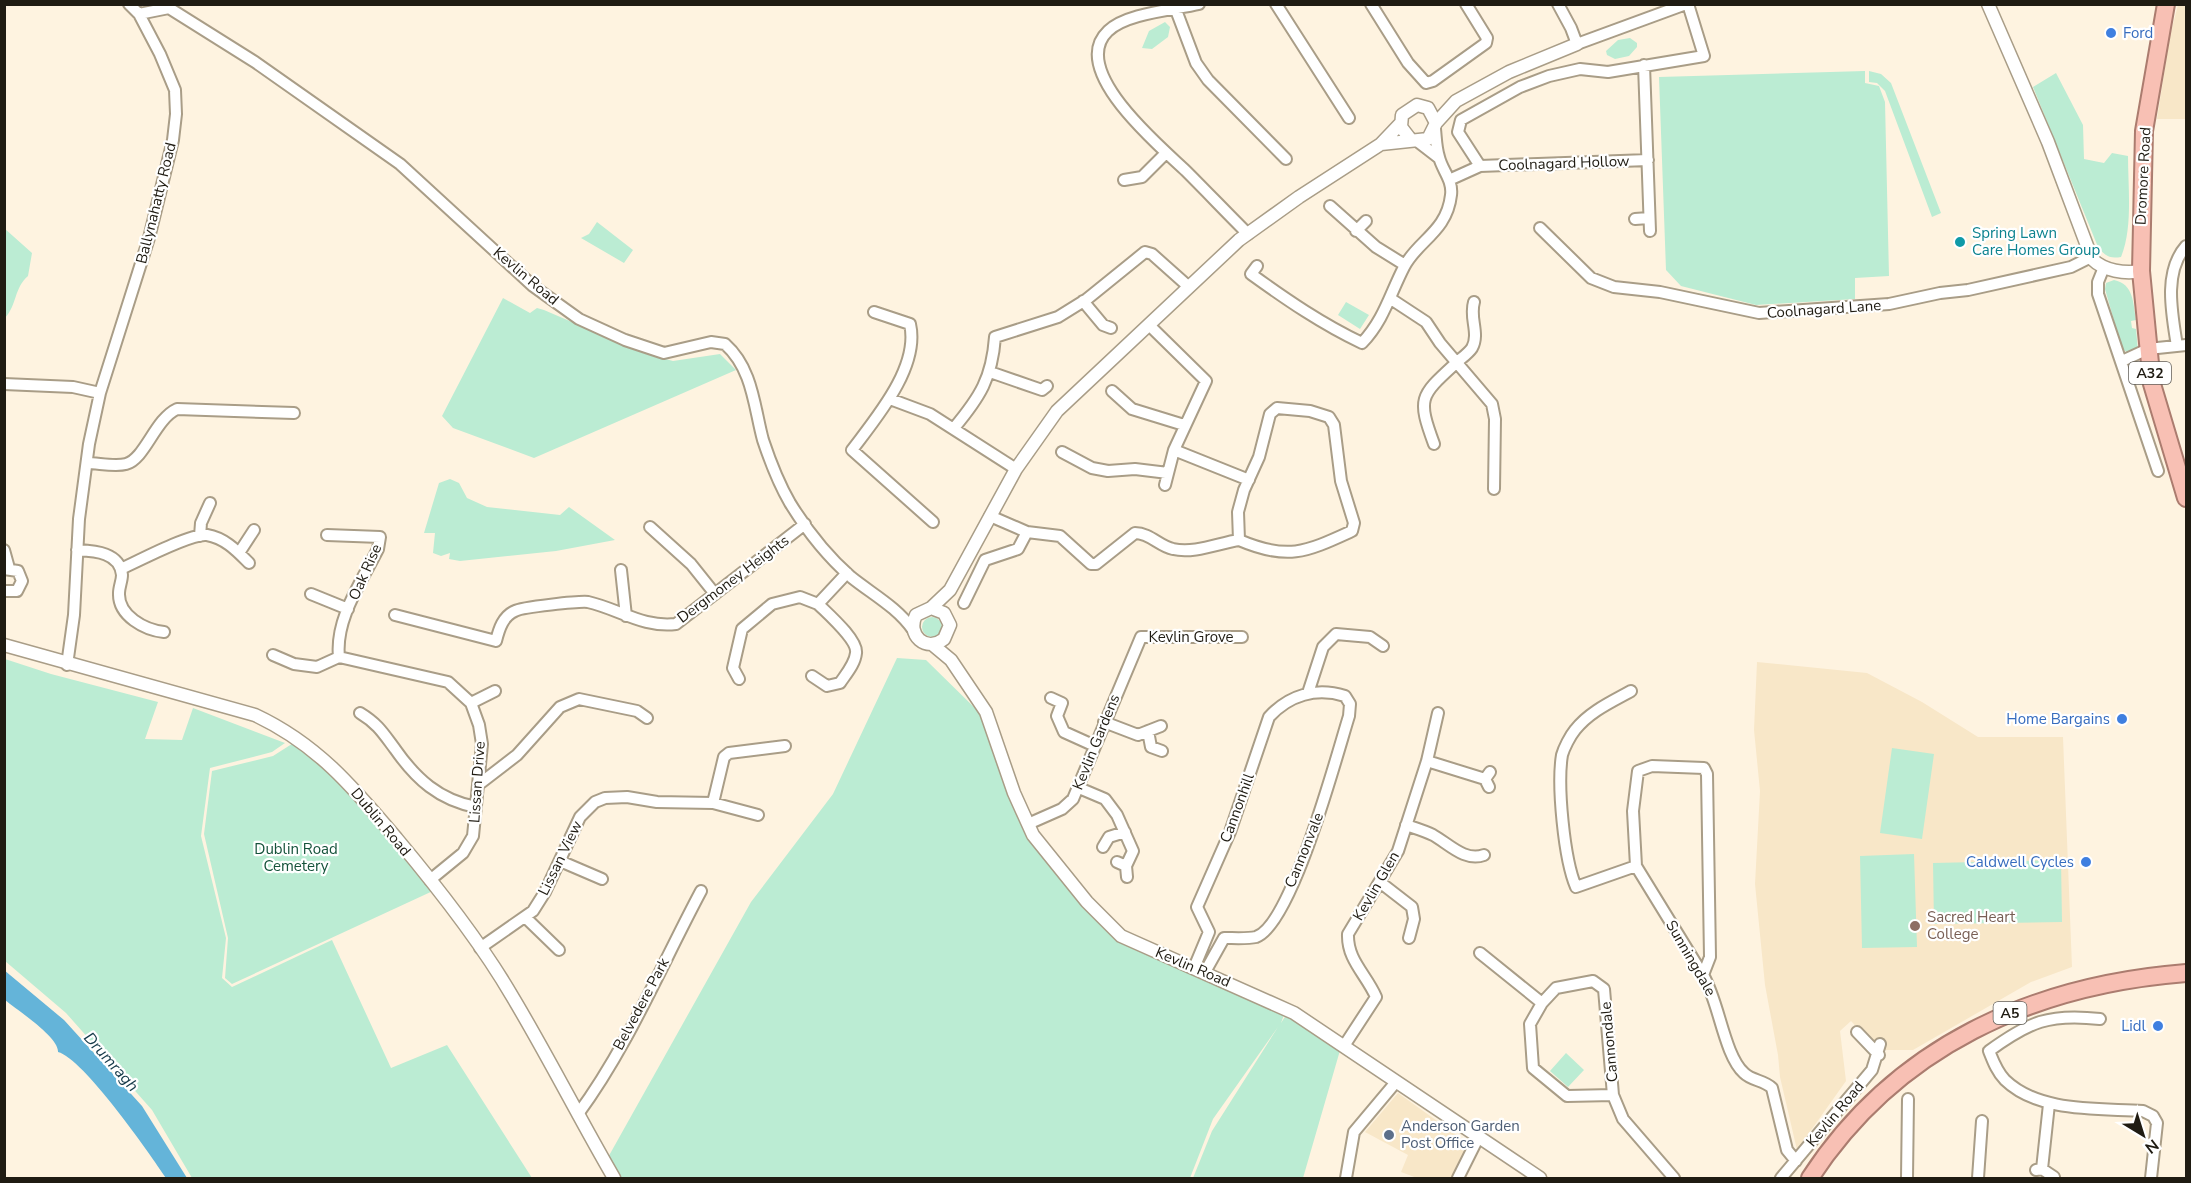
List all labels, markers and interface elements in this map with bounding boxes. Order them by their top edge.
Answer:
place label: Ford [2123,23,2153,43]
marker: Ford [2104,26,2118,40]
street label: Dromore Road [2130,127,2156,225]
street label: Ballynahatty Road [131,140,181,266]
street label: Coolnagard Hollow [1498,151,1630,175]
place label: Spring Lawn Care Homes Group [1972,223,2100,260]
marker: Spring Lawn Care Homes Group [1953,235,1967,249]
street label: Kevlin Road [489,243,563,309]
street label: Coolnagard Lane [1766,295,1882,323]
road number: A32 [2129,362,2171,384]
street label: Dergmoney Heights [673,530,793,628]
street label: Oak Rise [344,541,386,603]
street label: Kevlin Grove [1148,627,1234,647]
street label: Kevlin Gardens [1068,691,1124,793]
place label: Home Bargains [2006,709,2110,729]
marker: Home Bargains [2115,712,2129,726]
street label: Lissan Drive [464,740,490,824]
street label: Cannonhill [1215,770,1259,846]
street label: Dublin Road [347,784,415,860]
street label: Cannonvale [1280,809,1328,891]
street label: Lissan View [533,817,587,899]
park label: Dublin Road Cemetery [254,839,338,876]
street label: Kevlin Glen [1348,848,1404,924]
place label: Caldwell Cycles [1966,852,2074,872]
marker: Caldwell Cycles [2079,855,2093,869]
place label: Sacred Heart College [1927,907,2016,944]
street label: Sunningdale [1661,916,1721,1000]
marker: Sacred Heart College [1908,919,1922,933]
street label: Kevlin Road [1152,942,1234,992]
street label: Belvedere Park [608,954,674,1054]
street label: Cannondale [1596,1001,1622,1083]
road number: A5 [1994,1002,2026,1024]
place label: Lidl [2121,1016,2147,1036]
marker: Lidl [2151,1019,2165,1033]
water label: Drumragh [78,1028,144,1096]
street label: Kevlin Road [1802,1077,1868,1151]
north arrow [2113,1105,2173,1165]
place label: Anderson Garden Post Office [1401,1116,1520,1153]
marker: Anderson Garden Post Office [1382,1128,1396,1142]
text: N [2140,1134,2163,1158]

